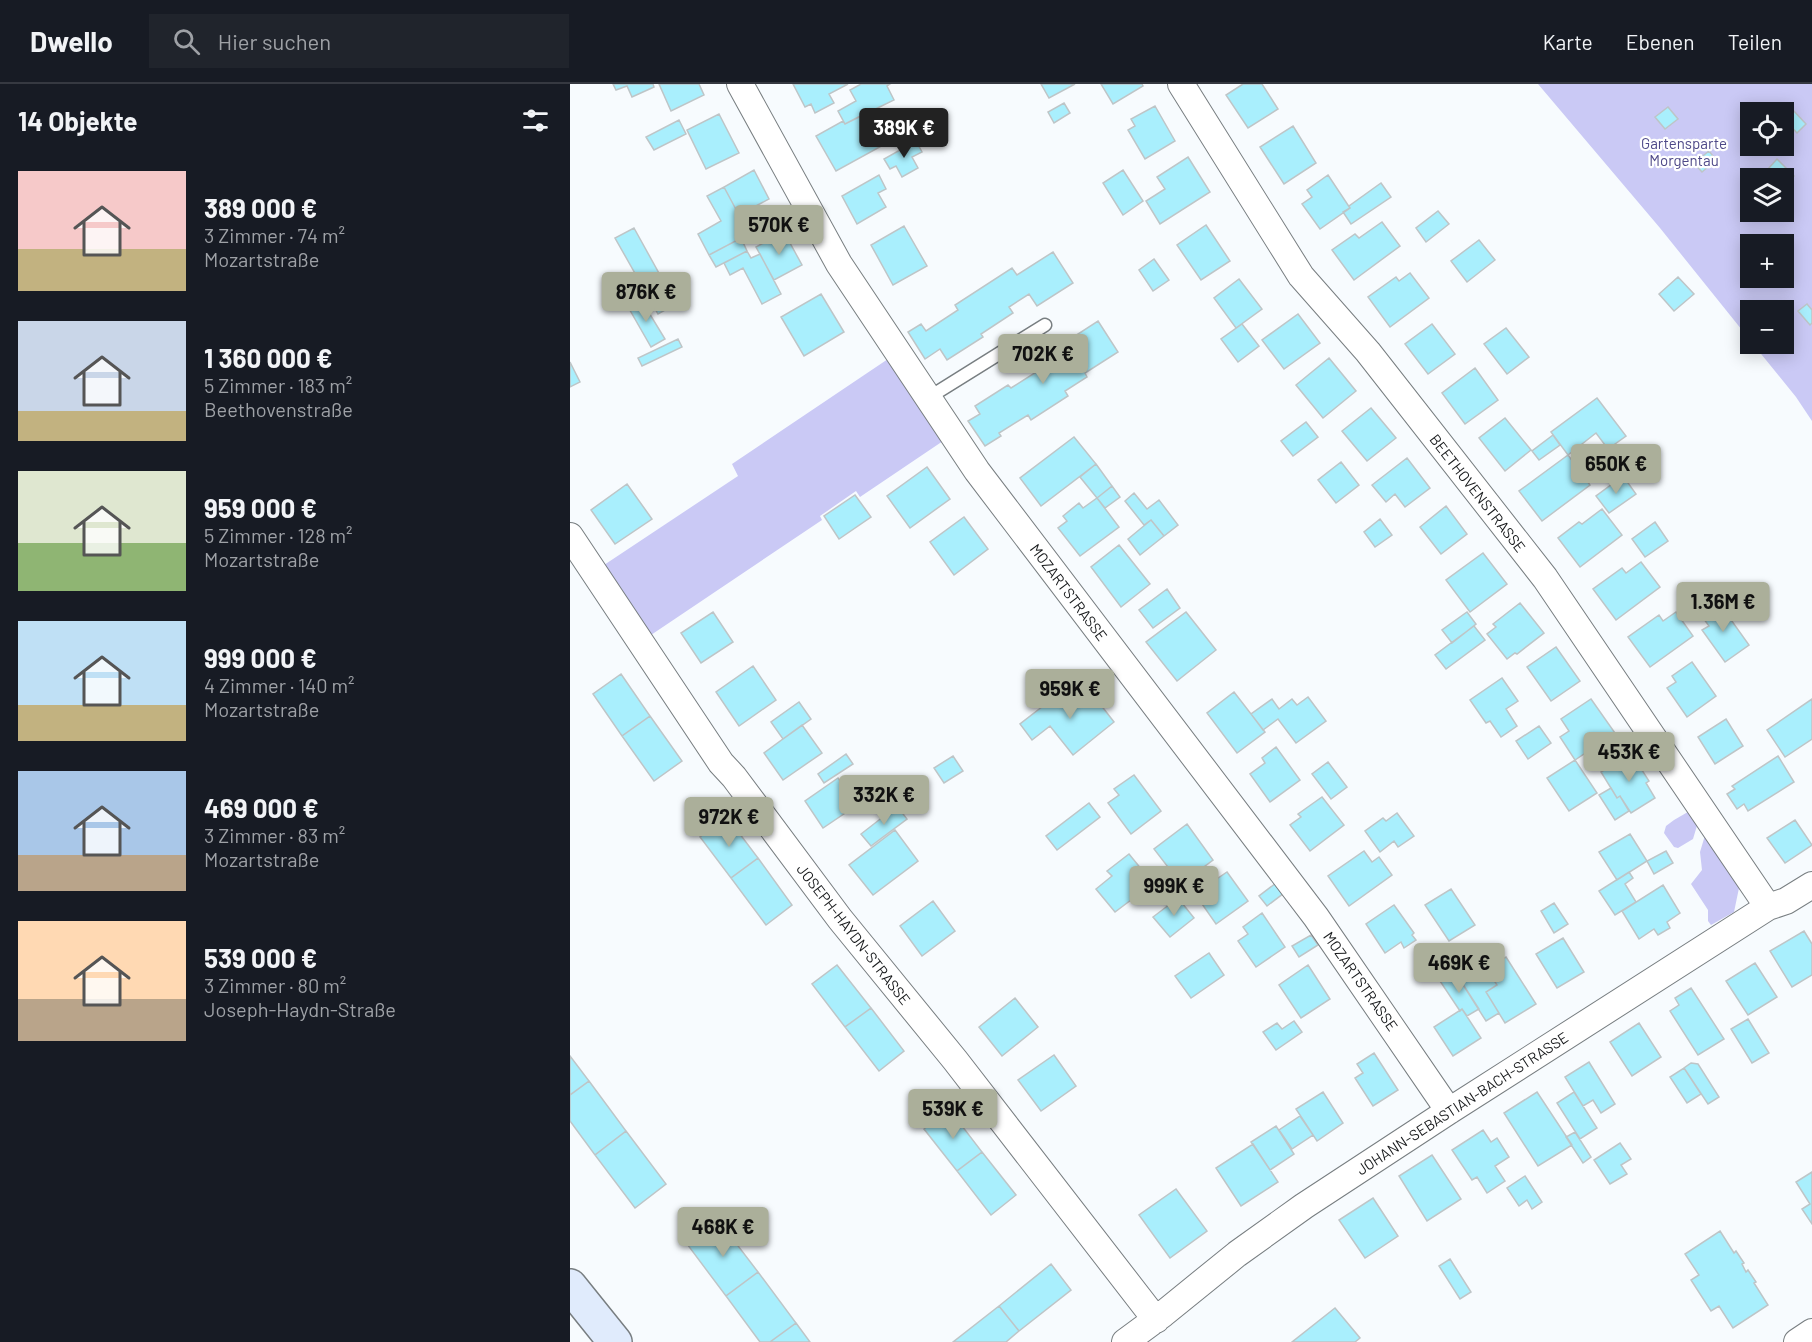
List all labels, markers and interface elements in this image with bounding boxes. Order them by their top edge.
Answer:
search box [149,14,569,68]
text: Dwello [30,24,113,58]
icon: search [170,25,203,58]
text: Hier suchen [218,28,331,54]
text: Karte [1543,29,1593,54]
text: Ebenen [1626,29,1695,54]
text: Teilen [1728,29,1782,54]
map controls [1740,102,1794,354]
button: locate [1740,102,1794,156]
icon: filters [519,104,552,137]
text: 14 Objekte [18,105,138,136]
pin: 389K € [855,108,953,159]
text: 389K € [873,115,935,139]
park label: Gartensparte Morgentau [1641,134,1727,169]
button: layers [1740,168,1794,222]
text: 389 000 € [204,192,317,223]
icon: home [66,195,138,267]
pin: 570K € [730,205,828,256]
text: 570K € [748,212,810,236]
text: 3 Zimmer · 74 m² [204,223,345,247]
button: + [1740,234,1794,288]
text: Mozartstraße [204,247,319,271]
pin: 876K € [597,272,695,323]
text: 876K € [616,279,676,303]
button: − [1740,300,1794,354]
pin: 702K € [994,334,1092,385]
text: 702K € [1012,341,1074,365]
text: 1 360 000 € [204,342,333,373]
icon: home [66,345,138,417]
text: 5 Zimmer · 183 m² [204,373,352,397]
text: Beethovenstraße [204,397,353,421]
street label: BEETHOVENSTRASSE [1426,430,1530,556]
pin: 650K € [1567,444,1665,495]
text: 650K € [1585,451,1647,475]
text: 959 000 € [204,492,317,523]
icon: home [66,495,138,567]
text: 5 Zimmer · 128 m² [204,523,353,547]
street label: MOZARTSTRASSE [1027,540,1111,644]
text: Mozartstraße [204,547,319,571]
pin: 1.36M € [1668,582,1778,633]
text: 1.36M € [1691,589,1756,613]
text: 999 000 € [204,642,317,673]
icon: home [66,645,138,717]
pin: 959K € [1021,669,1119,720]
text: 4 Zimmer · 140 m² [204,673,355,697]
text: 959K € [1039,676,1101,700]
text: Mozartstraße [204,697,319,721]
pin: 453K € [1580,732,1678,783]
text: 453K € [1598,739,1660,763]
pin: 332K € [835,775,933,826]
text: 332K € [853,782,915,806]
text: 469 000 € [204,792,319,823]
icon: home [66,795,138,867]
pin: 972K € [680,797,778,848]
text: 972K € [699,804,759,828]
text: 3 Zimmer · 83 m² [204,823,345,847]
text: Mozartstraße [204,847,319,871]
street label: JOSEPH-HAYDN-STRASSE [793,860,915,1008]
pin: 999K € [1125,866,1223,917]
text: 999K € [1143,873,1205,897]
street label: MOZARTSTRASSE [1320,928,1402,1034]
text: 539 000 € [204,942,317,973]
pin: 469K € [1410,943,1508,994]
icon: home [66,945,138,1017]
text: 469K € [1428,950,1490,974]
text: 3 Zimmer · 80 m² [204,973,346,997]
text: Joseph-Haydn-Straße [204,997,396,1021]
street label: JOHANN-SEBASTIAN-BACH-STRASSE [1353,1028,1571,1178]
pin: 539K € [904,1089,1002,1140]
text: 539K € [922,1096,984,1120]
pin: 468K € [674,1207,772,1258]
text: 468K € [692,1214,754,1238]

